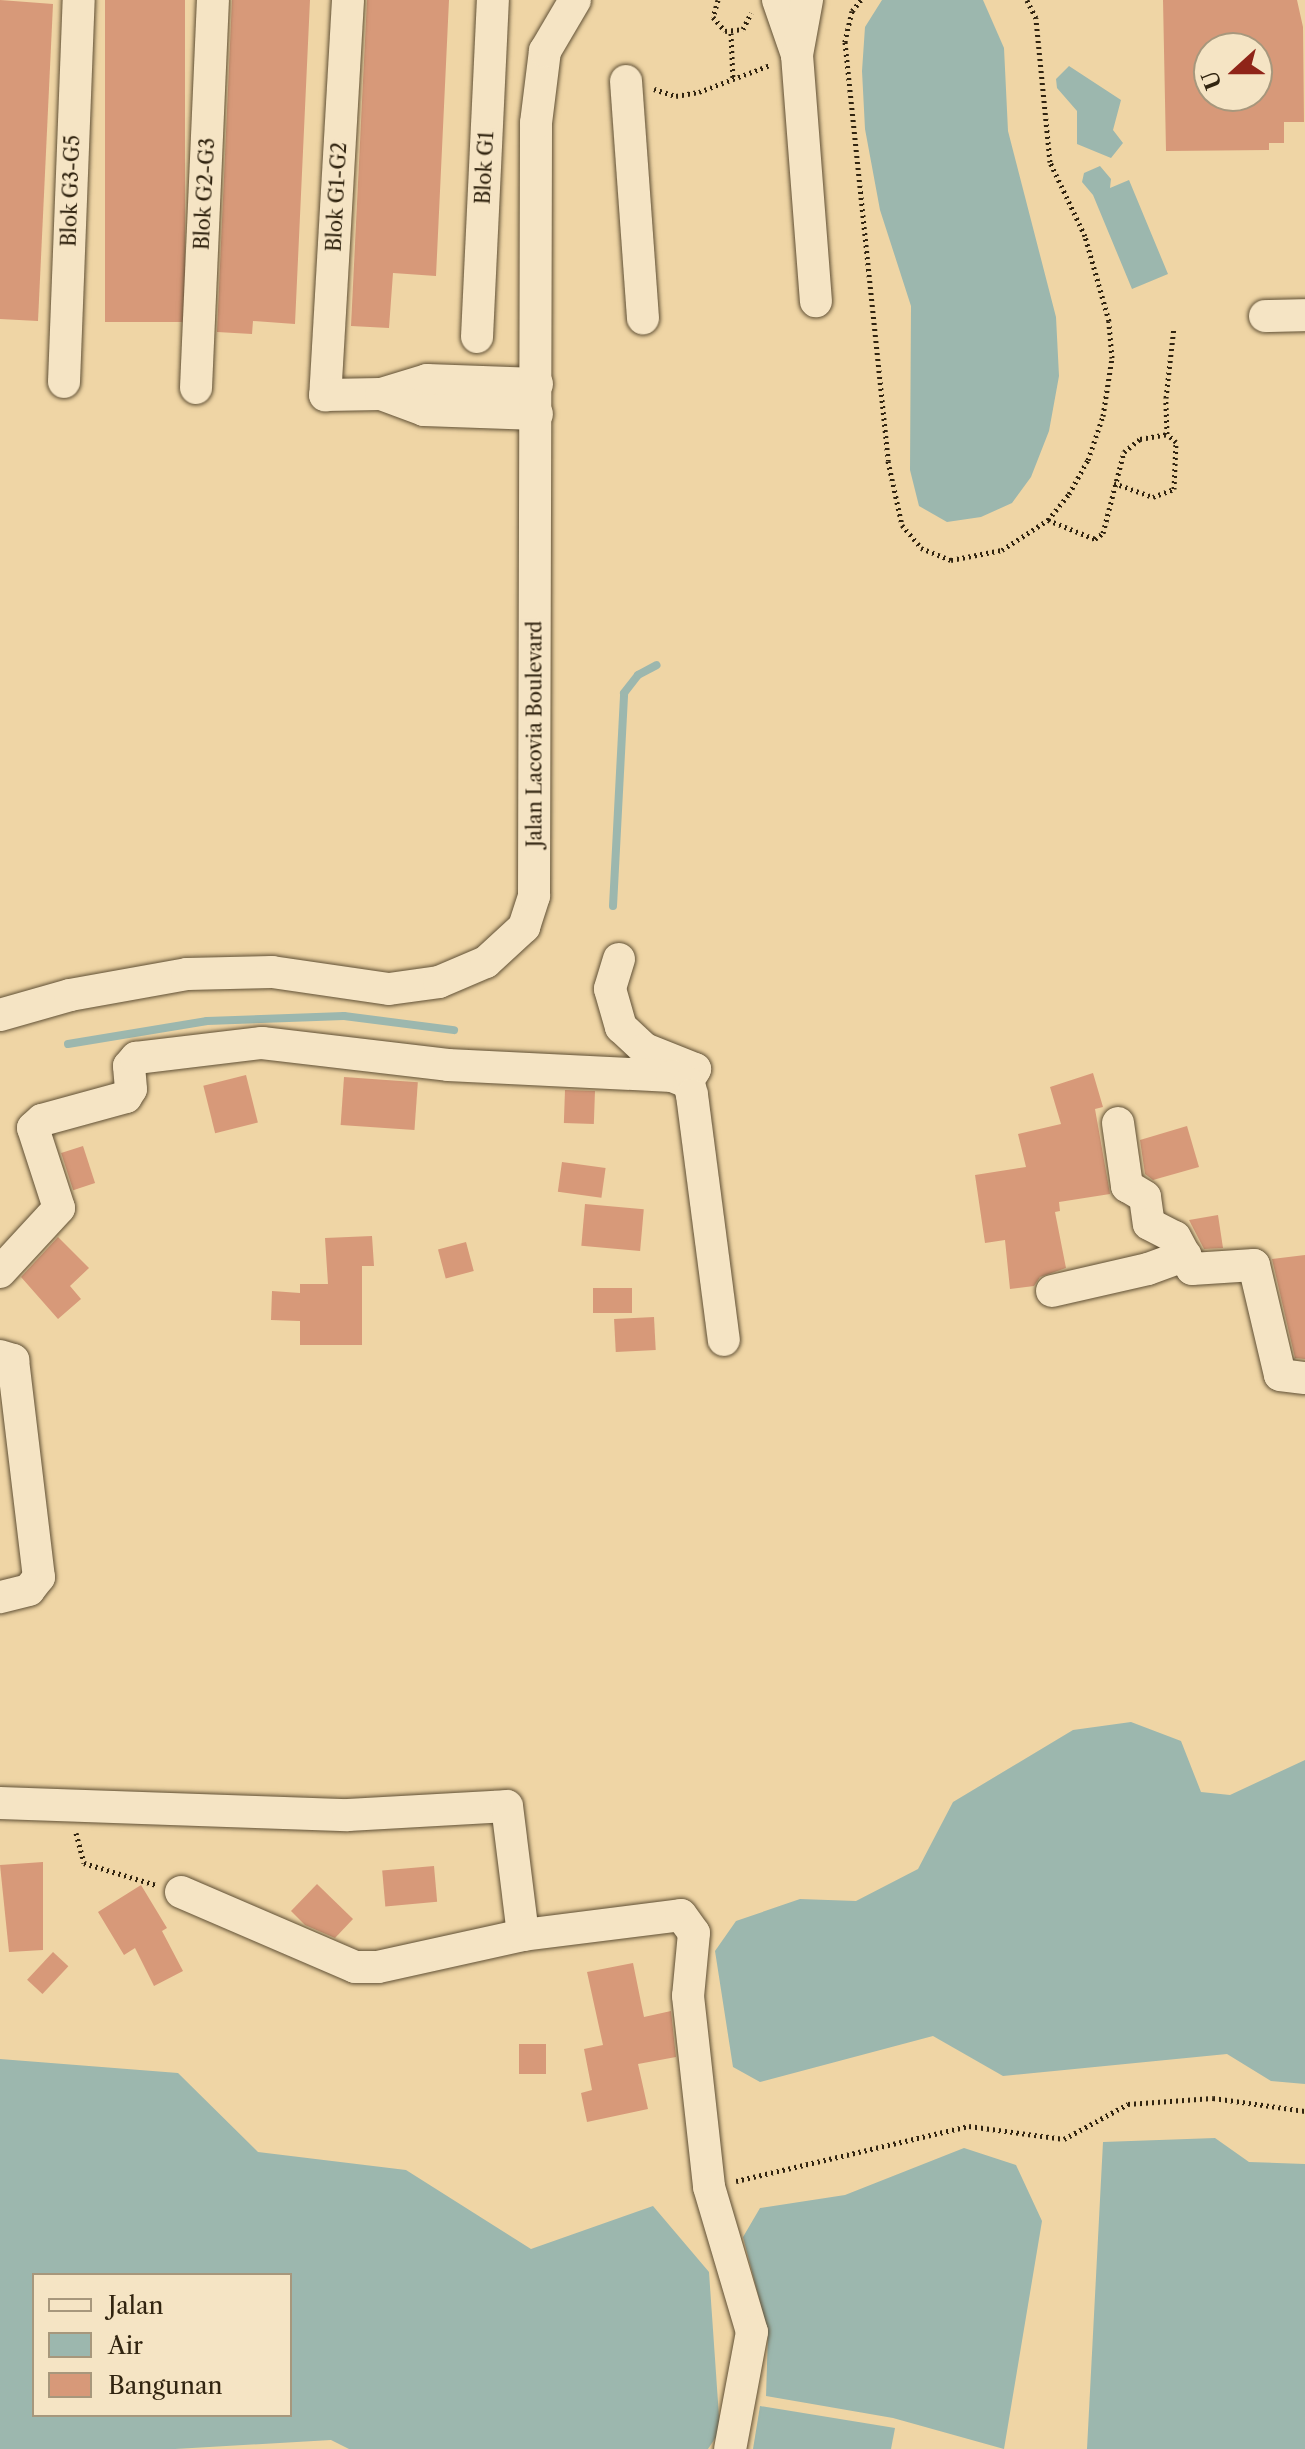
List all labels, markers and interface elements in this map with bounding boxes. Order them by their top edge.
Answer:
north arrow [1193,32,1273,112]
text: U [1196,67,1228,93]
street label: Blok G1 [471,131,499,205]
street label: Blok G3-G5 [57,135,85,247]
street label: Blok G2-G3 [190,137,220,251]
street label: Blok G1-G2 [322,141,352,253]
street label: Jalan Lacovia Boulevard [523,621,547,847]
legend [32,2273,292,2417]
text: Jalan [108,2291,164,2320]
text: Air [108,2331,143,2360]
text: Bangunan [108,2371,223,2400]

